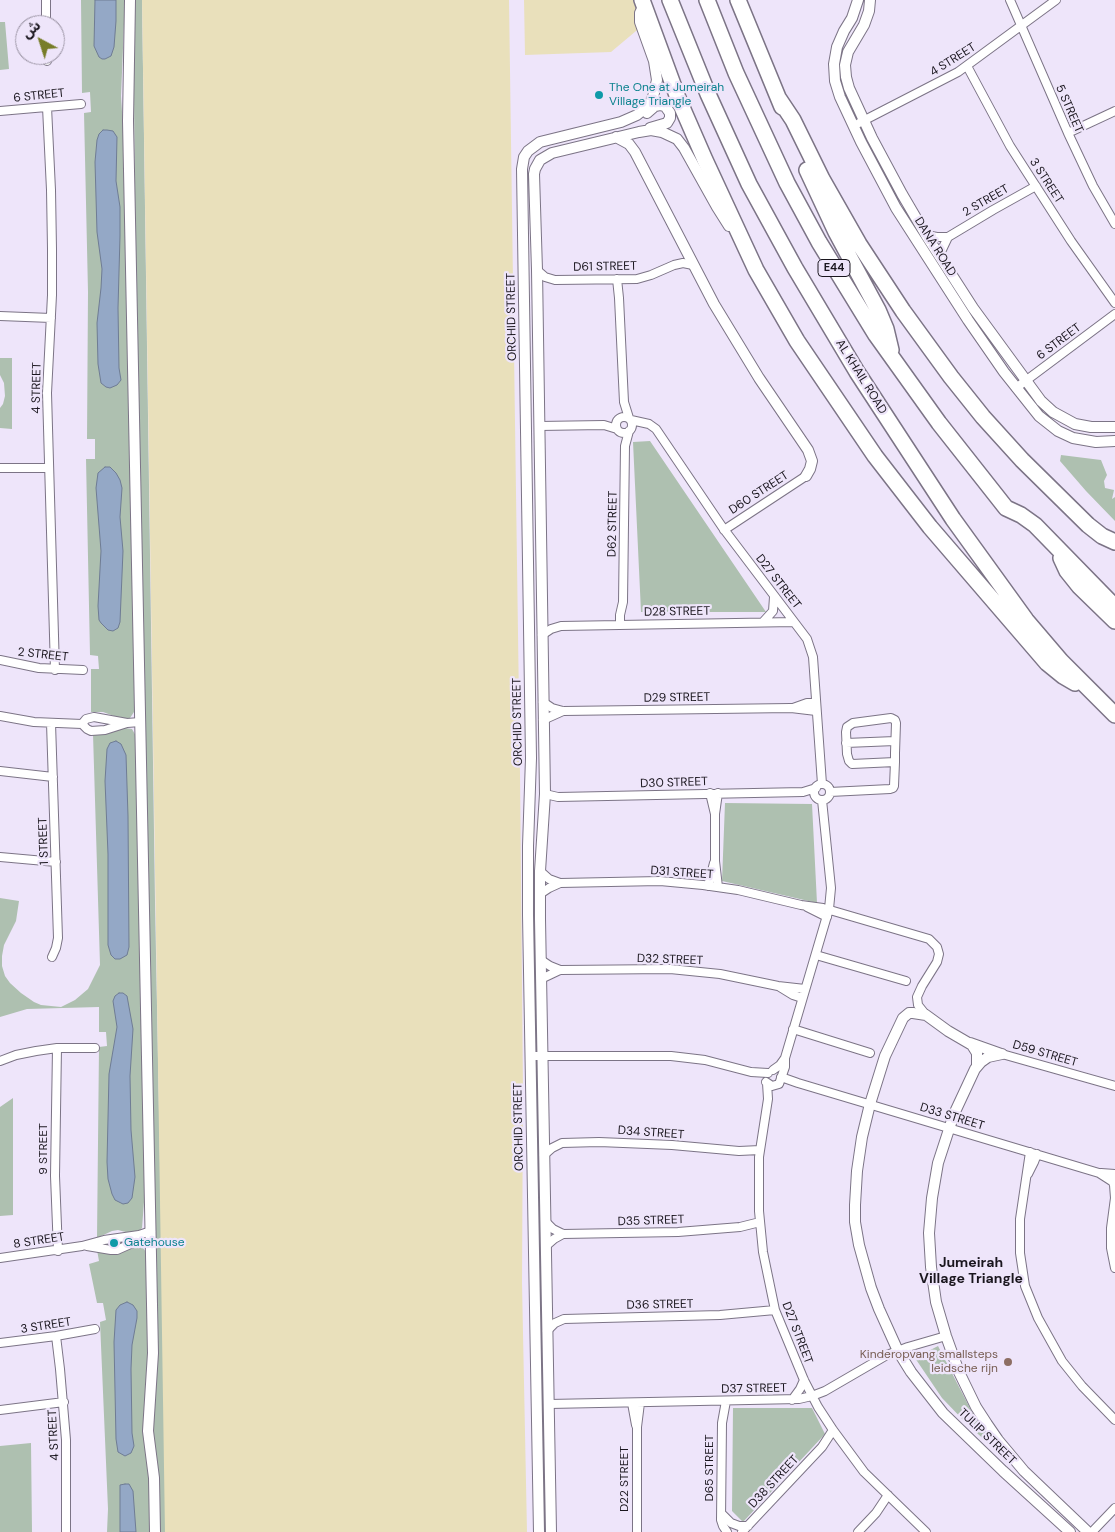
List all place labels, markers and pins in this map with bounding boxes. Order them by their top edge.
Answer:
place label: The One at Jumeirah Village Triangle [609,81,724,109]
marker: The One at Jumeirah Village Triangle [593,89,605,101]
place label: Gatehouse [124,1236,185,1250]
marker: Gatehouse [108,1237,120,1249]
place label: Kinderopvang smallsteps leidsche rijn [860,1348,998,1376]
marker: Kinderopvang smallsteps leidsche rijn [1002,1356,1014,1368]

